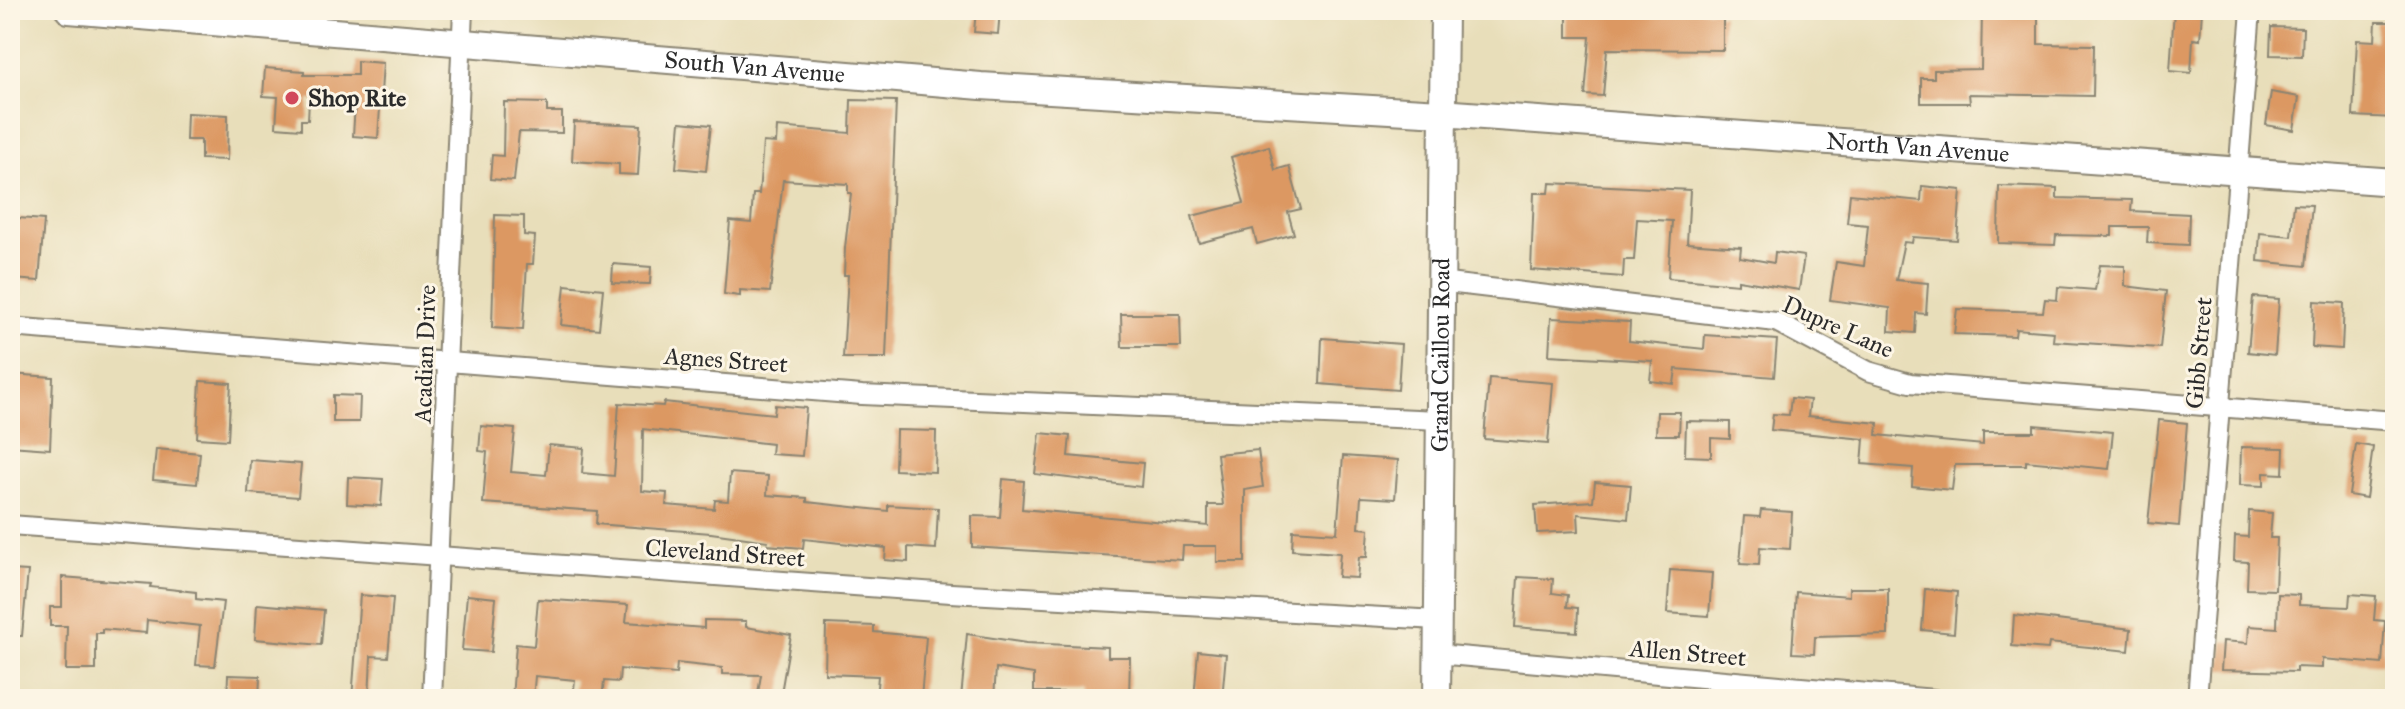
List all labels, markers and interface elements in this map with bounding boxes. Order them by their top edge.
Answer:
street label: South Van Avenue [663,45,846,90]
place label: Shop Rite [308,83,406,113]
marker: Shop Rite [283,89,301,107]
street label: North Van Avenue [1825,126,2010,169]
street label: Grand Caillou Road [1425,258,1456,452]
street label: Acadian Drive [408,284,442,425]
street label: Dupre Lane [1778,289,1898,365]
street label: Gibb Street [2179,295,2219,410]
street label: Agnes Street [662,341,789,379]
street label: Cleveland Street [644,532,807,574]
street label: Allen Street [1627,633,1748,673]

